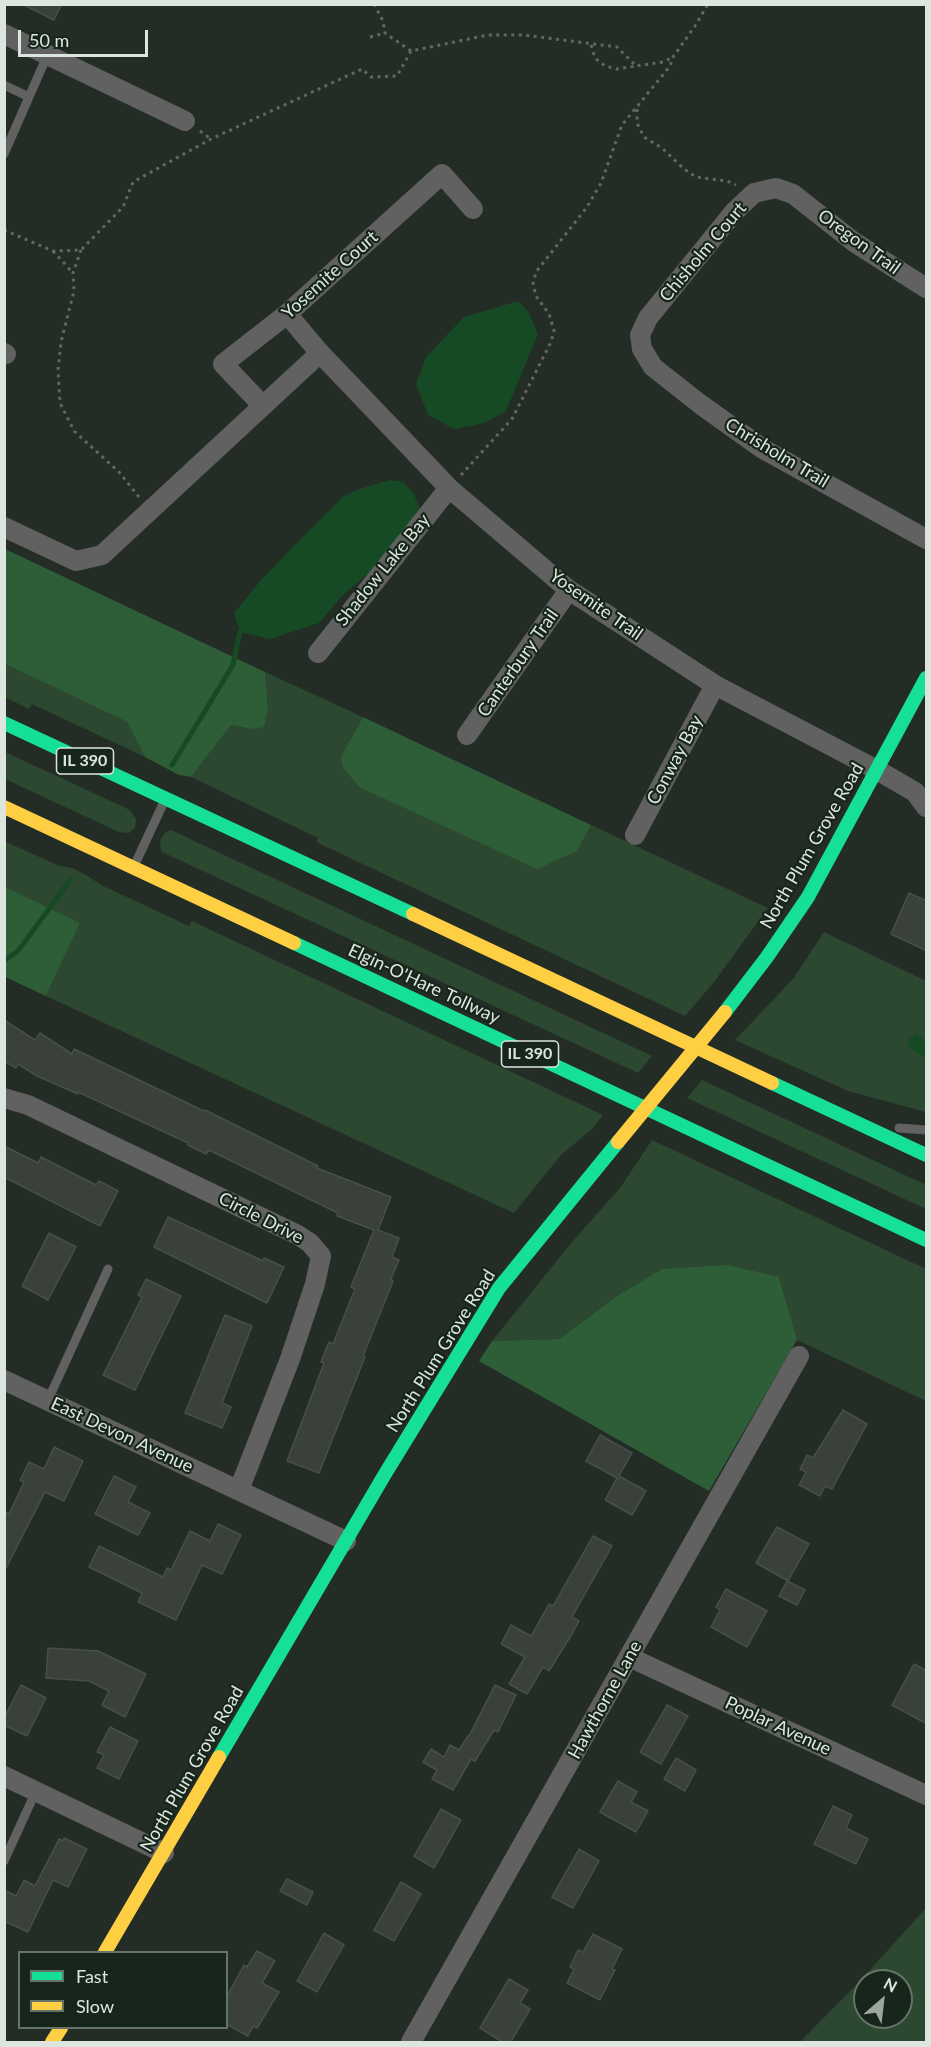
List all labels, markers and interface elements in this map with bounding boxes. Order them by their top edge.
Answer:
scale bar [21,18,152,56]
text: 50 m [29,29,69,51]
street label: Chisholm Court [655,198,751,306]
street label: Oregon Trail [814,205,904,279]
street label: Yosemite Court [278,226,382,324]
street label: Chrisholm Trail [721,414,833,492]
street label: Shadow Lake Bay [331,510,435,630]
street label: Yosemite Trail [545,565,647,645]
street label: Canterbury Trail [473,605,563,721]
street label: Conway Bay [642,712,708,808]
road number: IL 390 [56,748,113,774]
street label: North Plum Grove Road [756,759,868,933]
street label: Elgin-O'Hare Tollway [345,939,503,1029]
road number: IL 390 [502,1041,558,1067]
street label: Circle Drive [215,1187,307,1249]
street label: North Plum Grove Road [382,1266,500,1436]
street label: East Devon Avenue [47,1393,197,1477]
street label: Hawthorne Lane [564,1637,646,1763]
street label: North Plum Grove Road [136,1682,248,1856]
street label: Poplar Avenue [722,1692,834,1760]
legend [18,1951,228,2029]
text: Fast [76,1965,108,1987]
north arrow [853,1969,913,2029]
text: N [881,1973,901,1996]
text: Slow [76,1995,114,2017]

